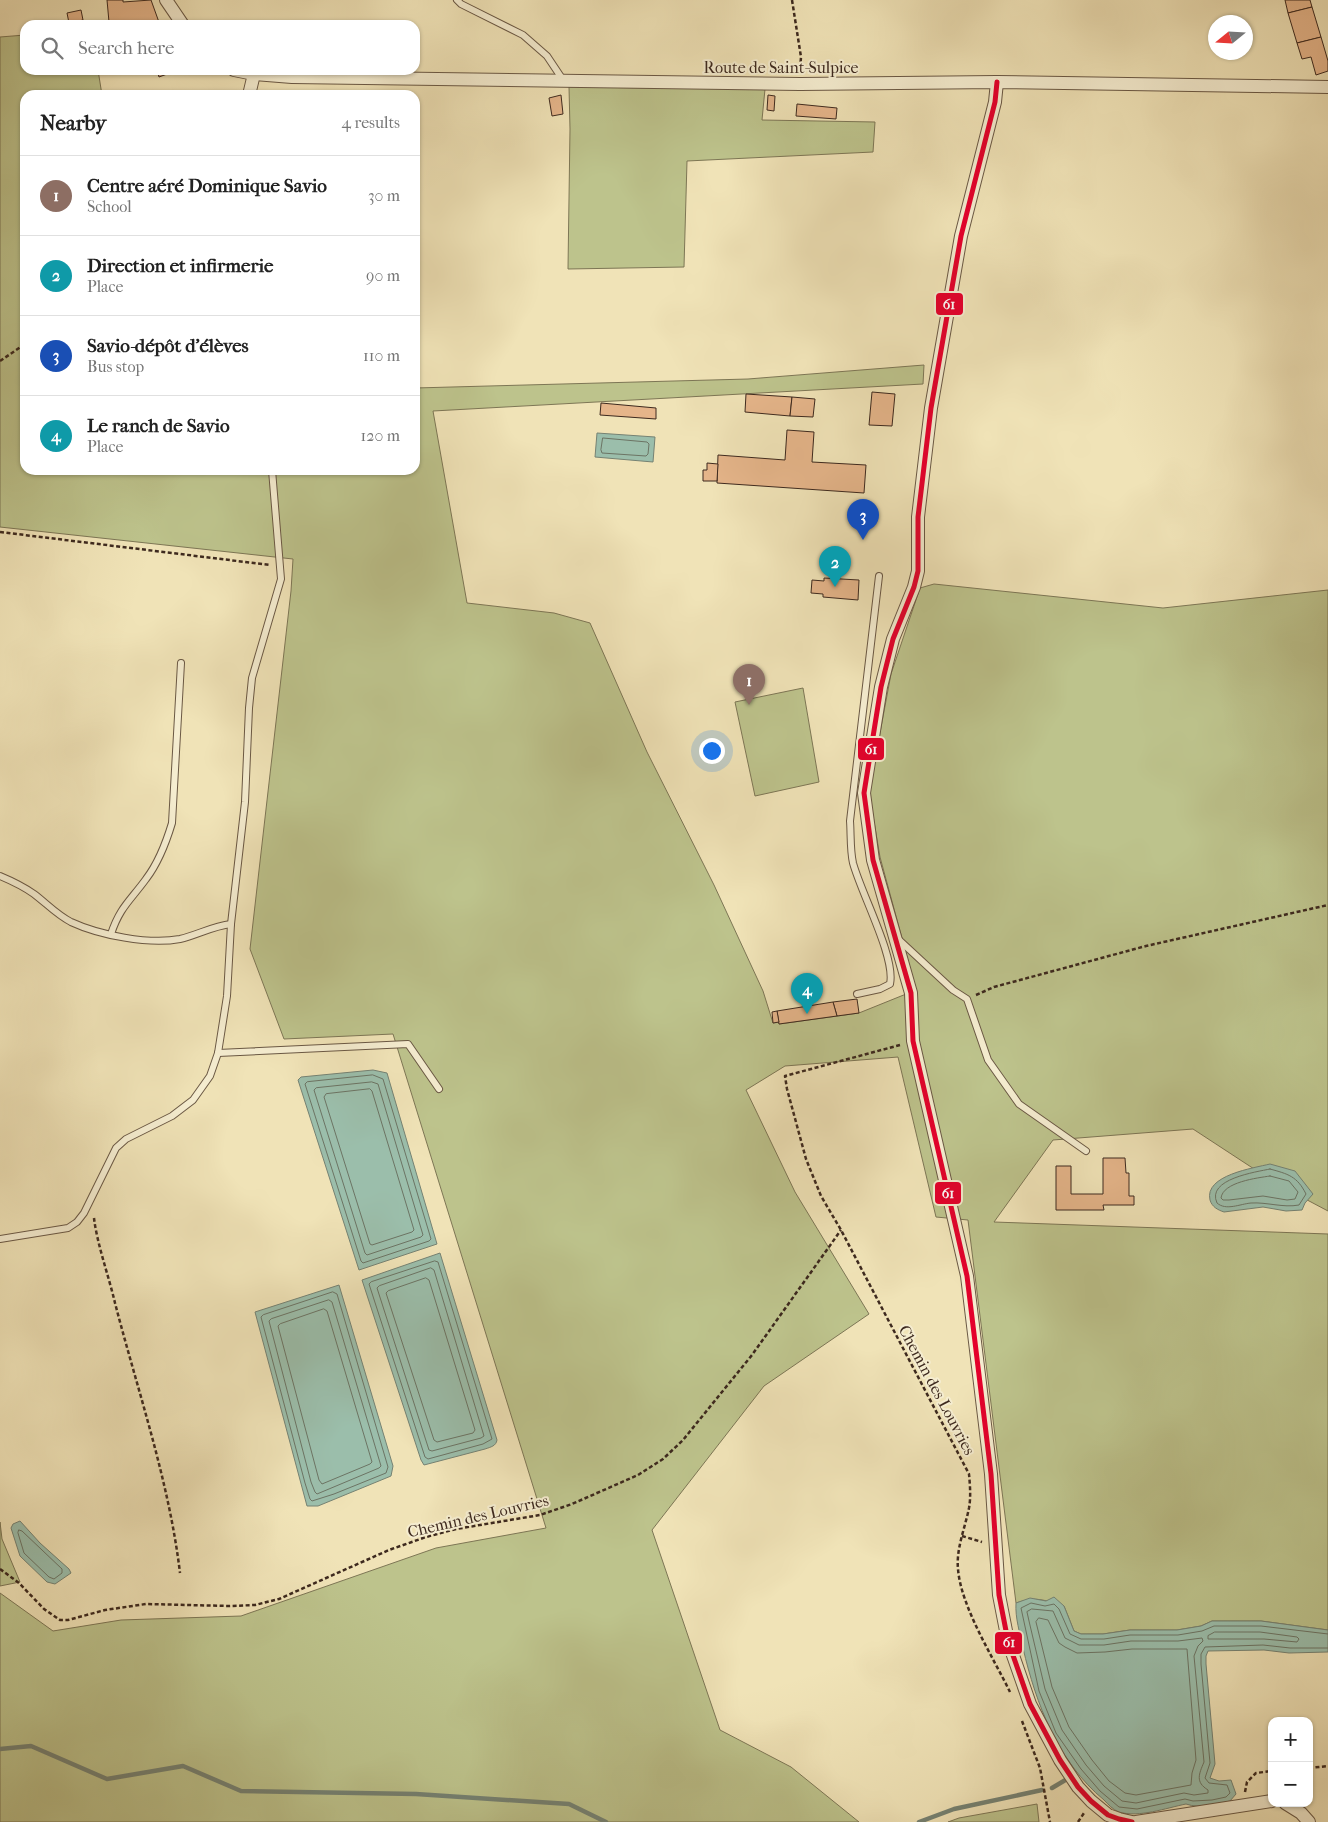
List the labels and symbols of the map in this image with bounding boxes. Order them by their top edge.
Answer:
north arrow [1208,15,1253,60]
street label: Route de Saint-Sulpice [704,58,858,77]
line badge: 61 [935,292,964,316]
text: 61 [943,296,955,313]
pin: 3 [847,499,879,540]
pin: 2 [819,546,851,587]
pin: 1 [733,664,765,705]
line badge: 61 [857,737,885,761]
your location [699,738,725,764]
text: 61 [865,741,877,758]
pin: 4 [791,973,823,1014]
line badge: 61 [934,1181,962,1205]
text: 61 [942,1185,954,1202]
street label: Chemin des Louvries [895,1322,979,1458]
street label: Chemin des Louvries [406,1491,550,1541]
line badge: 61 [994,1631,1023,1655]
text: 61 [1003,1634,1015,1651]

